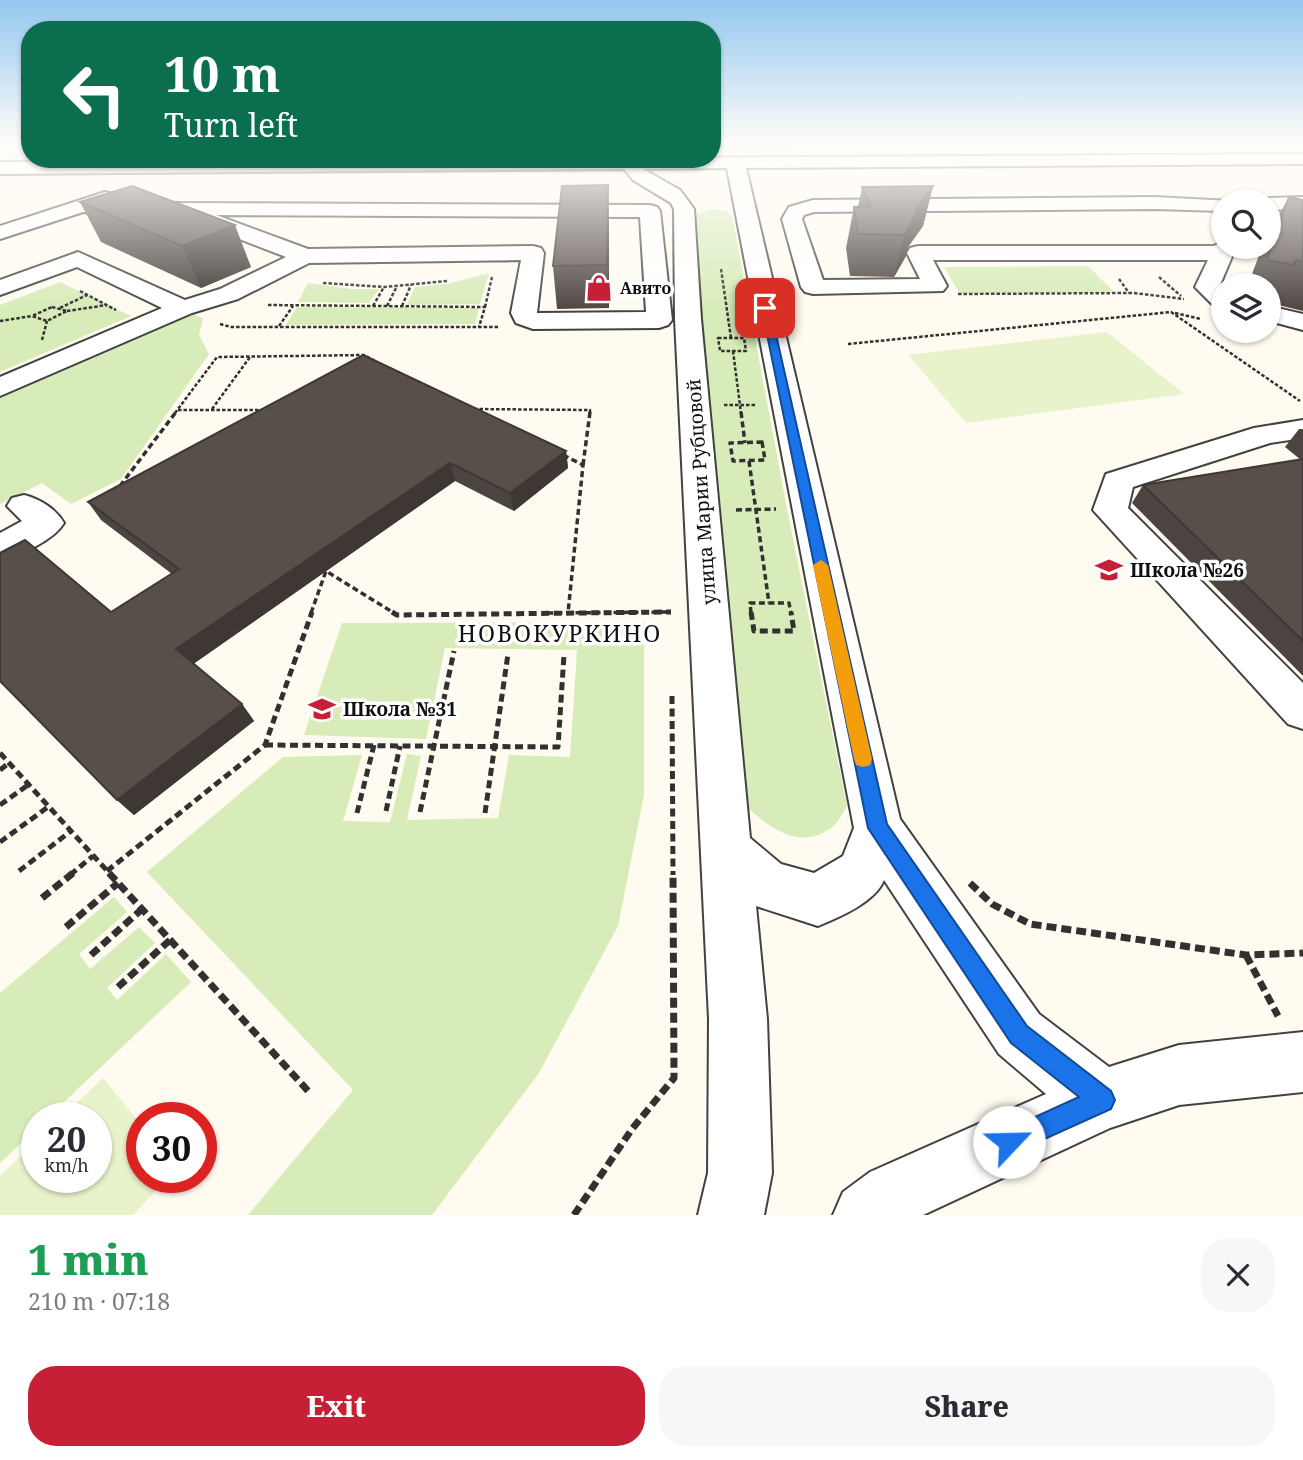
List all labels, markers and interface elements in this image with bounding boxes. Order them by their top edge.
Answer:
text: 10 m [164,40,280,106]
icon: left [49,49,140,140]
text: Turn left [164,103,298,146]
map controls [1211,189,1281,343]
button: search [1211,189,1281,259]
shop icon: Авито [584,273,614,303]
button: layers [1211,273,1281,343]
place label: Авито [620,277,671,299]
pin [735,278,795,338]
icon: arrive [746,289,784,327]
street label: улица Марии Рубцовой [680,378,722,606]
school or university icon: Школа №26 [1094,555,1124,585]
place label: Школа №26 [1130,557,1244,583]
district label: НОВОКУРКИНО [458,617,662,649]
school or university icon: Школа №31 [307,694,337,724]
place label: Школа №31 [343,696,457,722]
speed limit sign: 30 [126,1102,217,1193]
position arrow [972,1105,1046,1179]
text: 20 [47,1115,86,1162]
text: km/h [44,1153,89,1177]
text: 1 min [28,1230,149,1287]
button: close [1201,1238,1275,1312]
text: 210 m · 07:18 [28,1285,170,1317]
button: Exit [28,1366,645,1446]
button: Share [659,1366,1275,1446]

